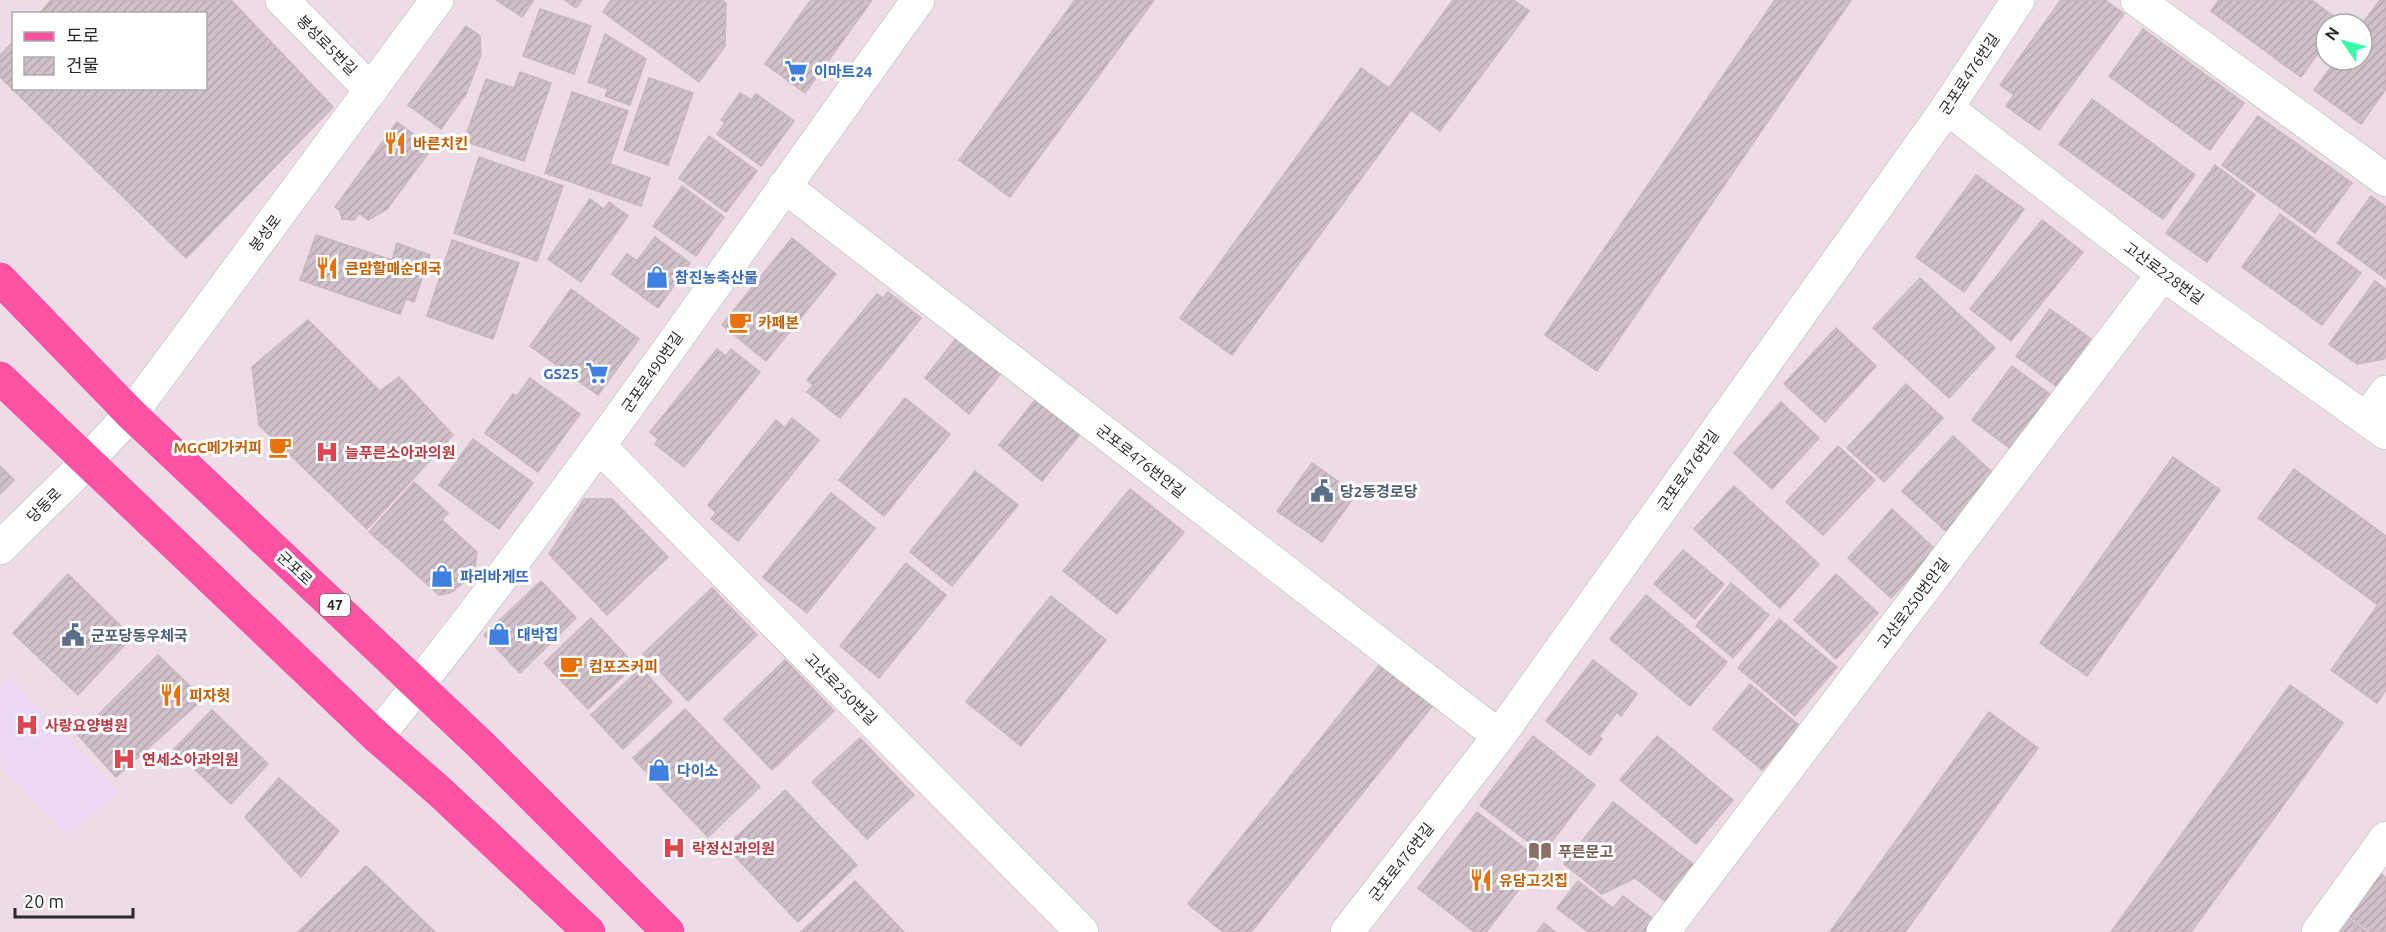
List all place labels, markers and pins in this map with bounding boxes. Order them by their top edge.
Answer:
supermarket icon: 이마트24 [783,58,809,84]
place label: 이마트24 [814,63,872,80]
restaurant icon: 바른치킨 [382,130,408,156]
place label: 바른치킨 [413,135,468,152]
restaurant icon: 큰맘할매순대국 [314,255,340,281]
place label: 큰맘할매순대국 [345,260,442,277]
shop icon: 참진농축산물 [644,264,670,290]
place label: 참진농축산물 [675,269,758,286]
cafe icon: 카페본 [727,309,753,335]
place label: 카페본 [758,314,800,331]
supermarket icon: GS25 [584,360,610,386]
place label: GS25 [543,365,579,382]
cafe icon: MGC메가커피 [267,434,293,460]
place label: MGC메가커피 [173,439,262,456]
hospital icon: 늘푸른소아과의원 [314,439,340,465]
place label: 늘푸른소아과의원 [345,444,455,461]
public building icon: 당2동경로당 [1309,478,1335,504]
place label: 당2동경로당 [1340,483,1418,500]
shop icon: 파리바게뜨 [429,563,455,589]
place label: 파리바게뜨 [460,568,529,585]
shop icon: 대박집 [486,621,512,647]
public building icon: 군포당동우체국 [60,622,86,648]
place label: 대박집 [517,626,558,643]
place label: 군포당동우체국 [91,627,188,644]
cafe icon: 컴포즈커피 [558,653,584,679]
place label: 컴포즈커피 [589,658,658,675]
restaurant icon: 피자헛 [158,682,184,708]
place label: 피자헛 [189,687,230,704]
hospital icon: 사랑요양병원 [14,712,40,738]
place label: 사랑요양병원 [45,717,128,734]
hospital icon: 연세소아과의원 [111,746,137,772]
place label: 연세소아과의원 [142,751,239,768]
shop icon: 다이소 [646,757,672,783]
place label: 다이소 [677,762,719,779]
hospital icon: 락정신과의원 [661,835,687,861]
library icon: 푸른문고 [1527,838,1553,864]
place label: 락정신과의원 [692,840,775,857]
place label: 푸른문고 [1558,843,1613,860]
restaurant icon: 유담고깃집 [1468,867,1494,893]
place label: 유담고깃집 [1499,872,1568,889]

